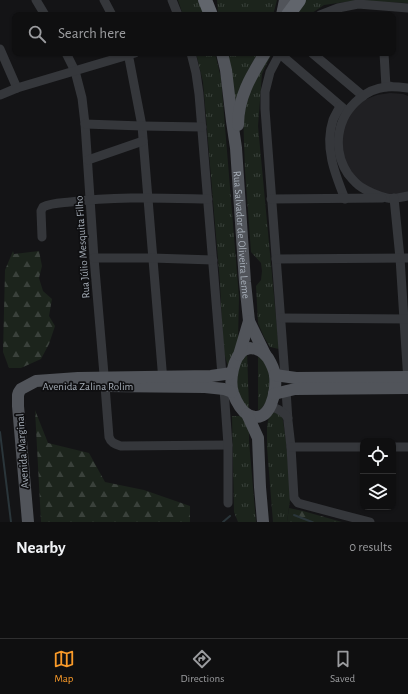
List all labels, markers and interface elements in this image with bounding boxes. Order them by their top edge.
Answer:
search box [12,12,396,56]
icon: search [26,23,48,45]
text: Search here [58,26,126,41]
street label: Rua Salvador de Oliveira Leme [232,170,252,299]
street label: Rua Júlio Mesquita Filho [73,195,92,299]
street label: Avenida Zalina Rolim [43,381,134,392]
street label: Avenida Marginal [14,413,31,489]
map controls [360,438,396,510]
button: locate [360,438,396,474]
button: layers [360,474,396,510]
text: Nearby [16,539,66,556]
text: 0 results [349,541,392,554]
tab: Map [53,648,75,685]
tab: Directions [180,648,224,685]
tab: Saved [330,648,355,685]

